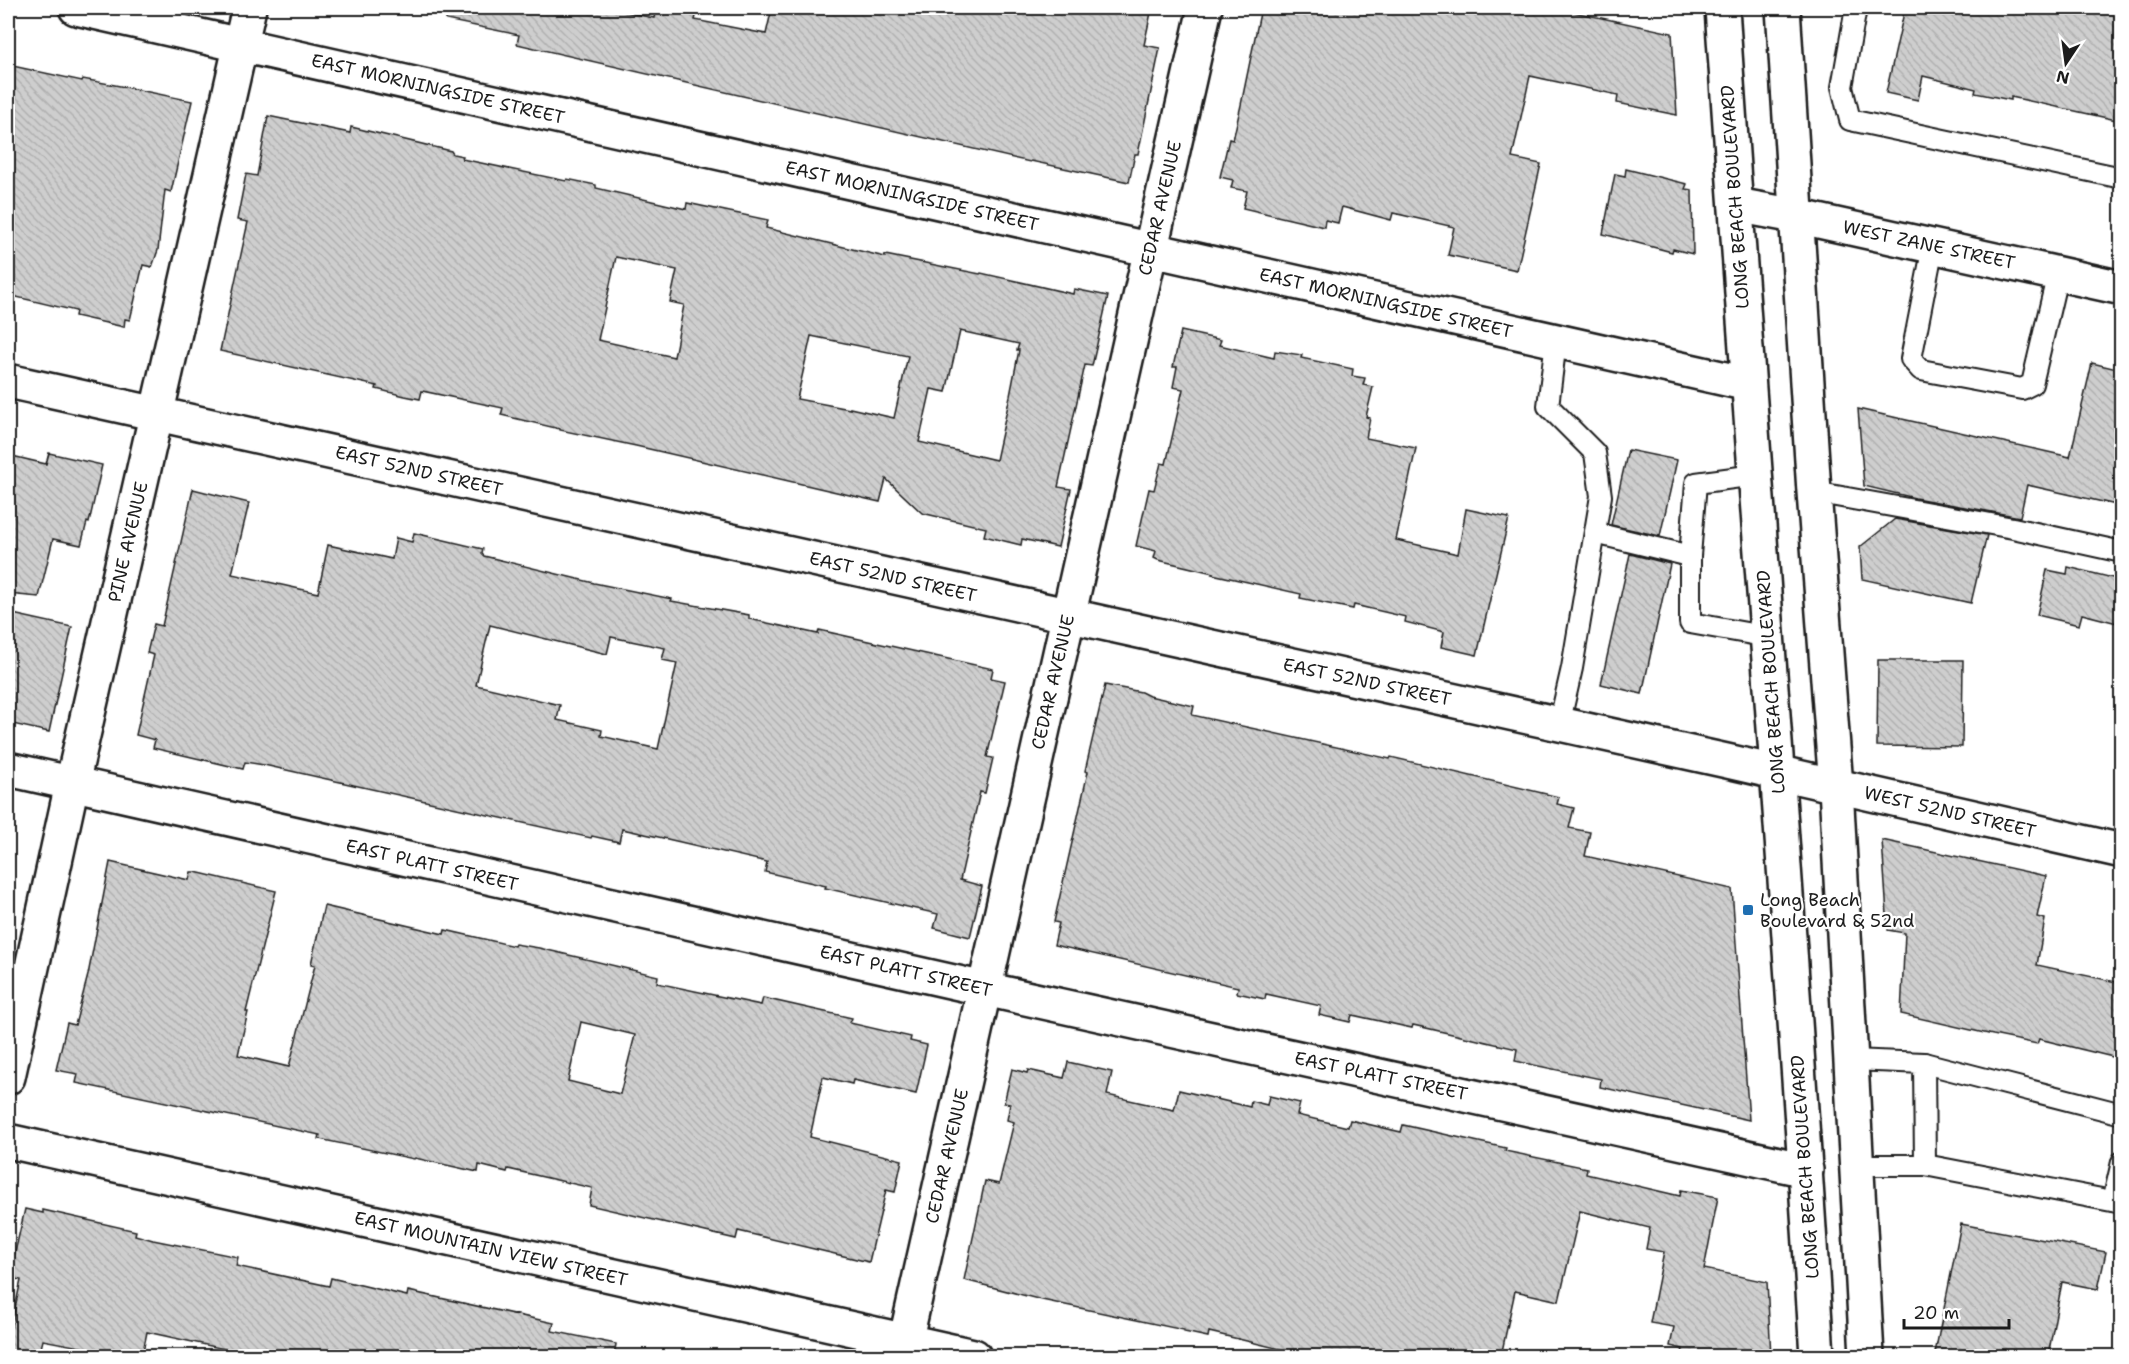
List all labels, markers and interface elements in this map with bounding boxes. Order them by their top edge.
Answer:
north arrow [2036,33,2096,93]
street label: EAST MORNINGSIDE STREET [309,48,567,130]
text: N [2054,65,2071,89]
street label: LONG BEACH BOULEVARD [1715,84,1755,310]
street label: CEDAR AVENUE [1133,138,1187,278]
street label: EAST MORNINGSIDE STREET [783,155,1041,237]
street label: WEST ZANE STREET [1841,215,2017,275]
street label: EAST MORNINGSIDE STREET [1257,262,1515,344]
street label: EAST 52ND STREET [333,440,505,502]
street label: PINE AVENUE [102,479,154,605]
street label: EAST 52ND STREET [807,546,979,608]
street label: LONG BEACH BOULEVARD [1751,569,1791,795]
street label: CEDAR AVENUE [1026,612,1080,752]
street label: EAST 52ND STREET [1281,652,1453,712]
street label: WEST 52ND STREET [1862,781,2038,843]
street label: EAST PLATT STREET [343,833,521,897]
place label: Long Beach Boulevard & 52nd [1760,888,1914,933]
marker: Long Beach Boulevard & 52nd [1741,903,1755,917]
street label: EAST PLATT STREET [817,939,995,1003]
street label: EAST PLATT STREET [1292,1046,1470,1106]
street label: LONG BEACH BOULEVARD [1785,1054,1825,1280]
street label: CEDAR AVENUE [920,1086,974,1226]
street label: EAST MOUNTAIN VIEW STREET [352,1206,630,1292]
scale bar [1904,1292,2009,1330]
text: 20 m [1913,1301,1959,1325]

